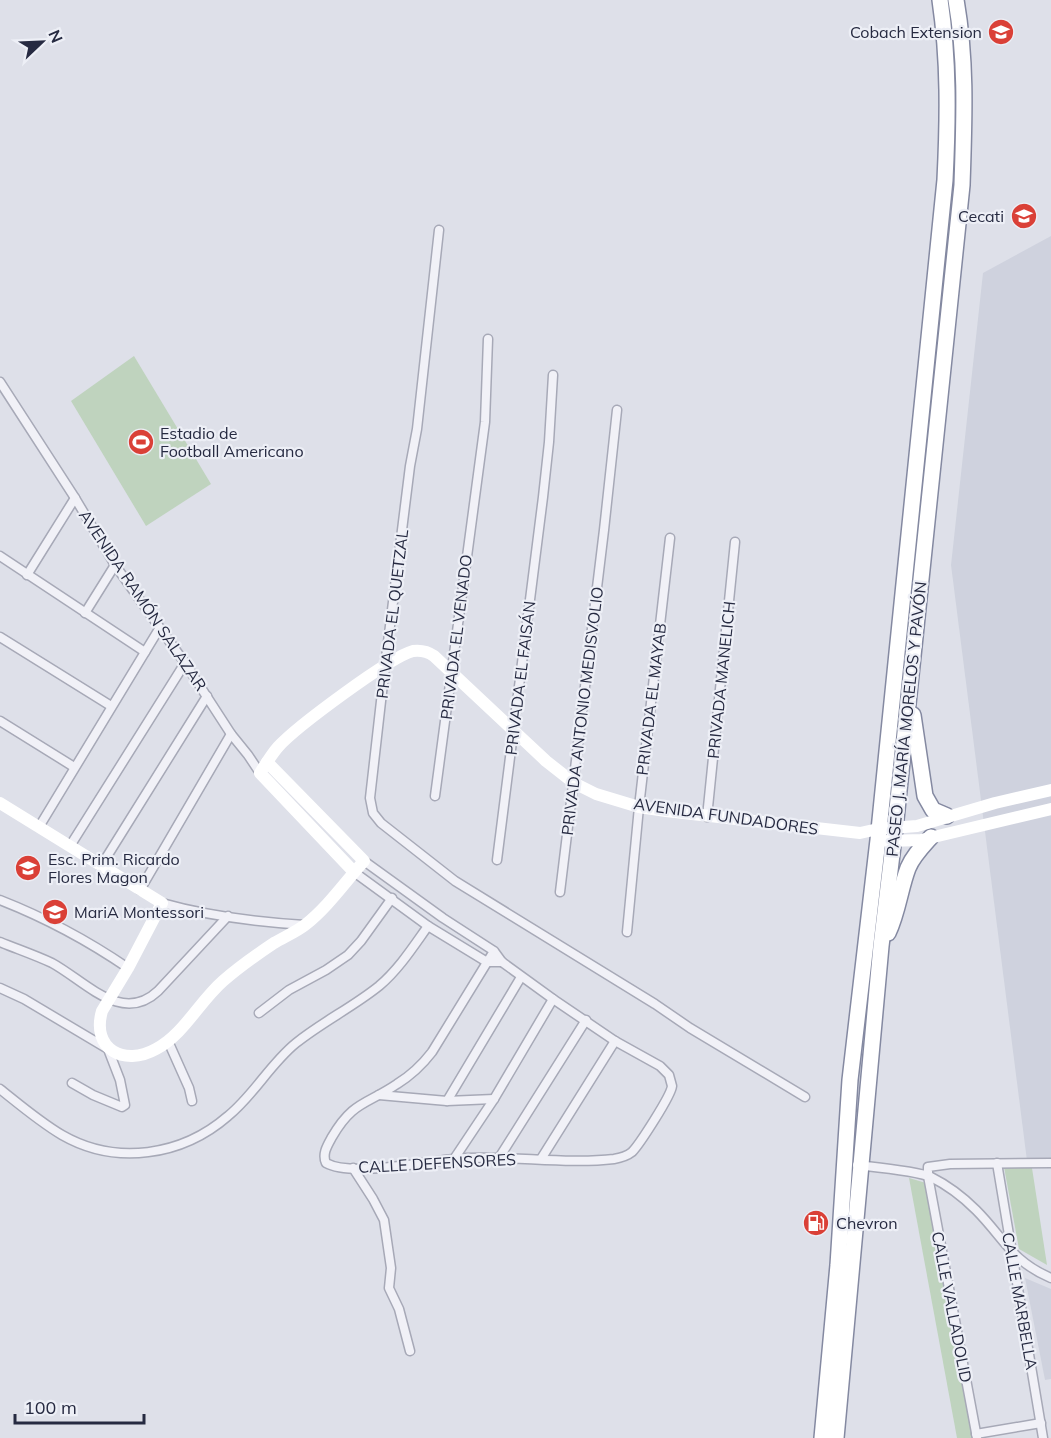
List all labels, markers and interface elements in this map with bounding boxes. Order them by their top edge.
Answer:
north arrow [12,12,72,72]
school or university icon: Cobach Extension [986,17,1016,47]
place label: Cobach Extension [850,22,982,42]
text: N [44,27,67,46]
school or university icon: Cecati [1009,201,1039,231]
place label: Cecati [958,206,1004,226]
place label: Estadio de Football Americano [160,423,304,461]
sports icon: Estadio de Football Americano [126,427,156,457]
street label: AVENIDA RAMÓN SALAZAR [75,506,211,694]
street label: PRIVADA EL QUETZAL [372,528,412,700]
street label: PRIVADA EL VENADO [436,553,476,721]
street label: PASEO J. MARÍA MORELOS Y PAVÓN [882,580,930,858]
street label: PRIVADA ANTONIO MEDISVOLIO [557,585,607,837]
street label: PRIVADA EL FAISÁN [501,600,539,756]
street label: PRIVADA MANELICH [703,600,739,760]
street label: PRIVADA EL MAYAB [632,622,670,776]
street label: AVENIDA FUNDADORES [633,793,820,839]
place label: Esc. Prim. Ricardo Flores Magon [48,849,180,887]
school or university icon: Esc. Prim. Ricardo Flores Magon [13,853,43,883]
school or university icon: MariA Montessori [40,897,70,927]
place label: MariA Montessori [74,902,204,922]
street label: CALLE DEFENSORES [358,1149,516,1177]
fuel station icon: Chevron [801,1208,831,1238]
place label: Chevron [836,1213,898,1233]
street label: CALLE VALLADOLID [928,1230,976,1384]
street label: CALLE MARBELLA [998,1231,1042,1371]
scale bar [15,1387,144,1425]
text: 100 m [24,1396,77,1419]

